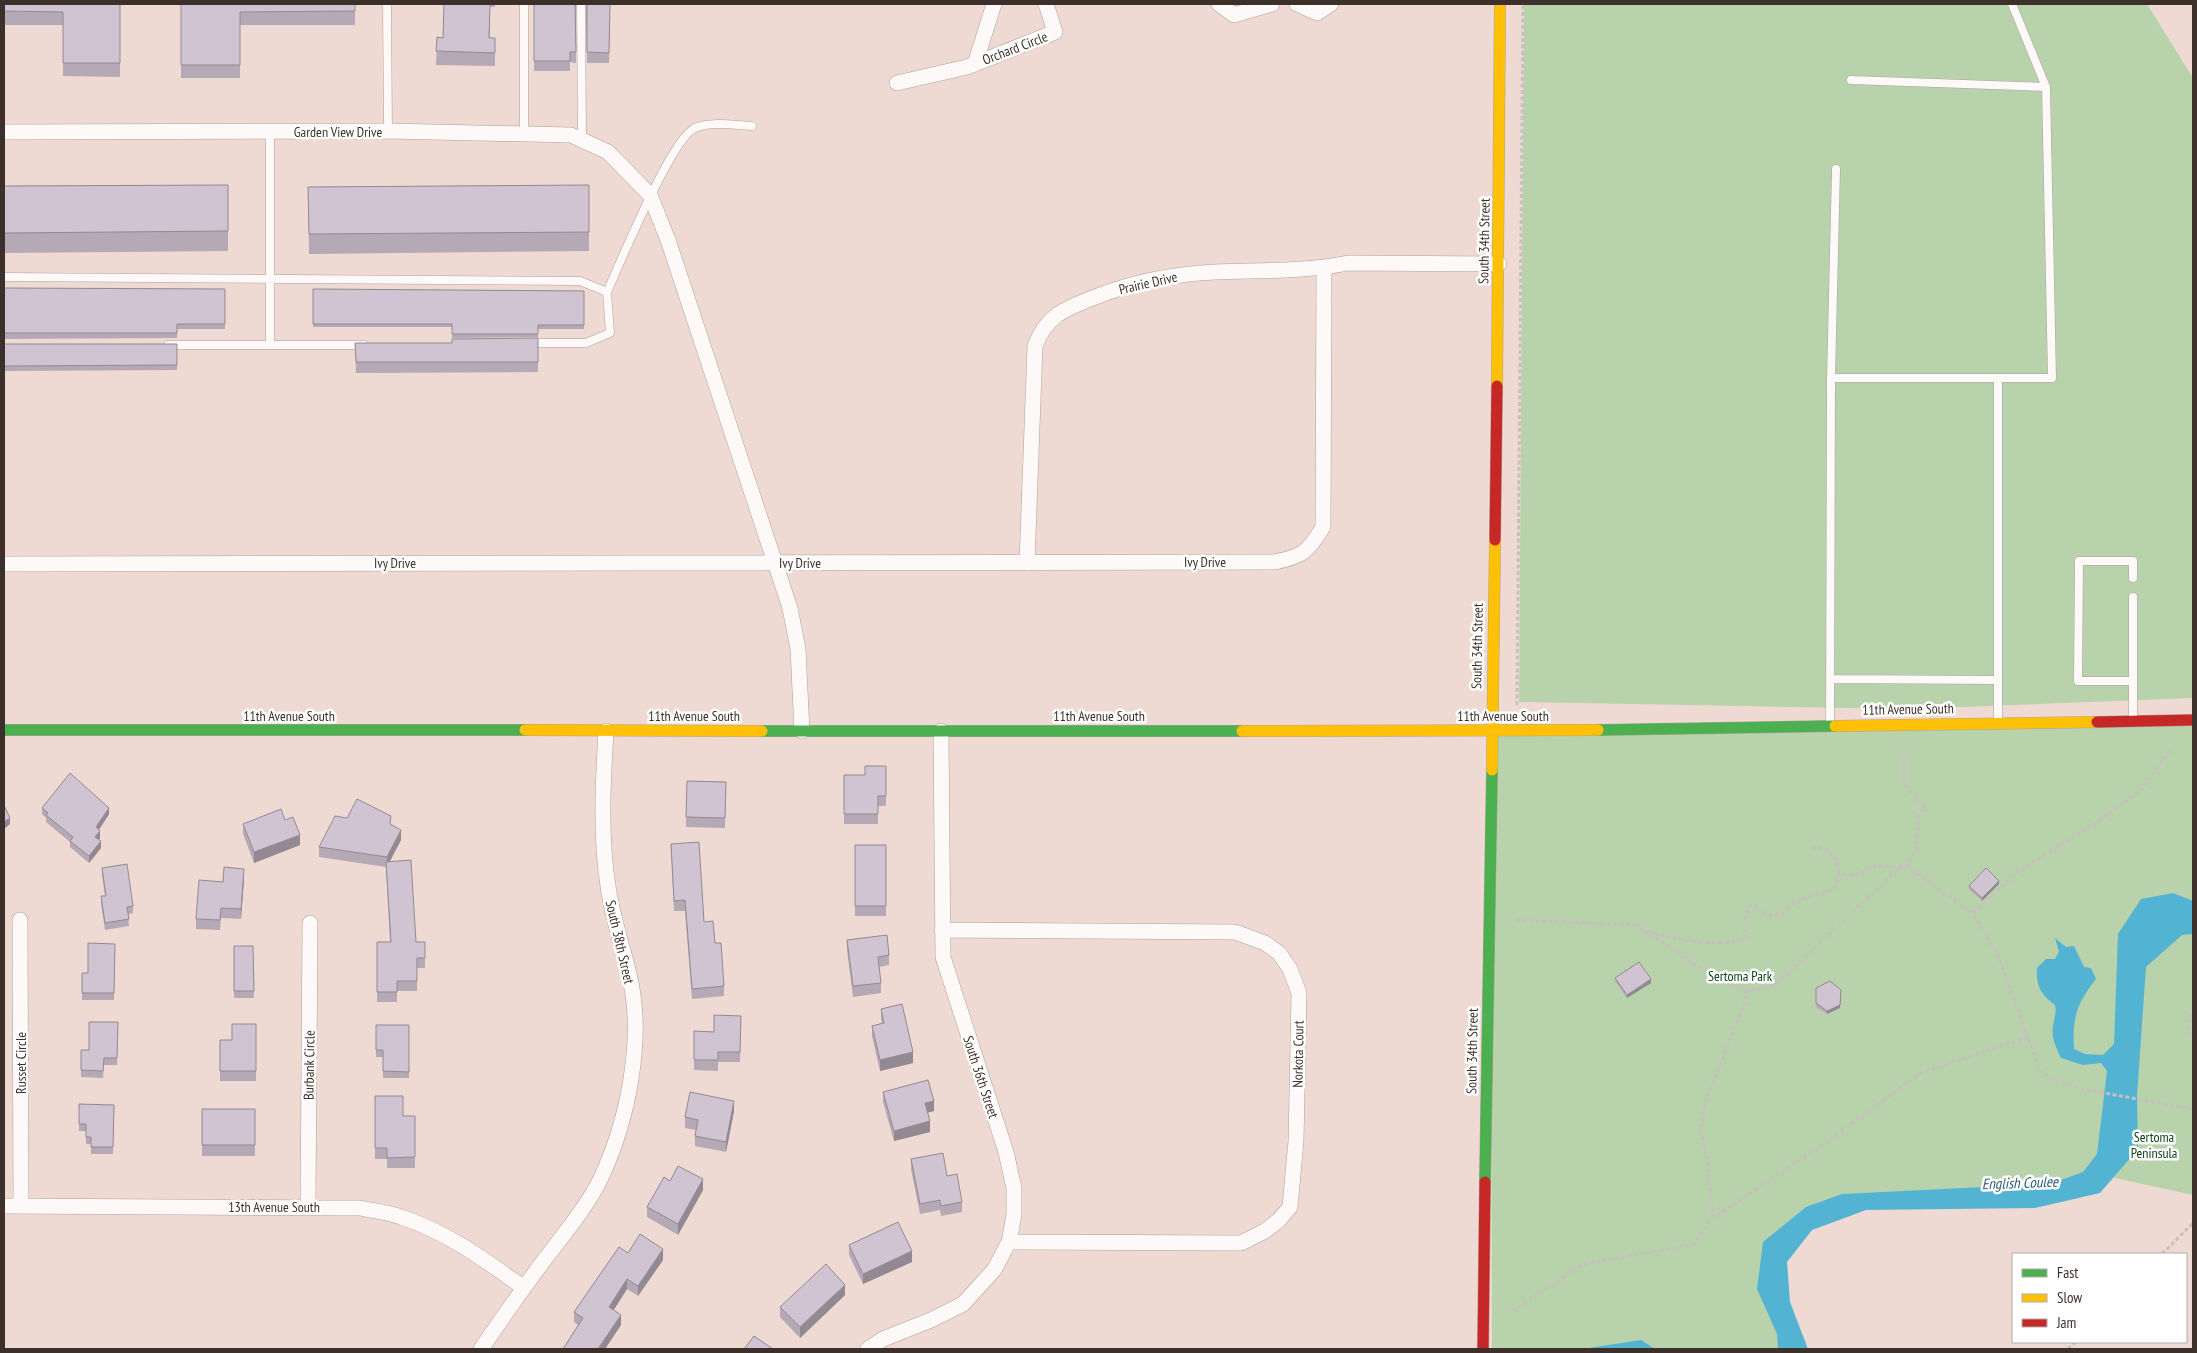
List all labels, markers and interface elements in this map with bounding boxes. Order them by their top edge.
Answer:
street label: Orchard Circle [980,27,1050,69]
street label: Garden View Drive [294,123,382,141]
street label: South 34th Street [1474,198,1494,284]
street label: Prairie Drive [1117,267,1179,298]
street label: Ivy Drive [1184,553,1226,571]
street label: Ivy Drive [374,554,416,572]
street label: Ivy Drive [779,554,821,572]
street label: South 34th Street [1467,603,1487,689]
street label: 11th Avenue South [1862,699,1954,719]
street label: 11th Avenue South [243,707,335,725]
street label: 11th Avenue South [648,707,740,725]
street label: 11th Avenue South [1053,707,1145,725]
street label: 11th Avenue South [1457,707,1549,725]
street label: South 38th Street [602,898,638,986]
park label: Sertoma Park [1708,967,1773,985]
street label: South 34th Street [1462,1008,1482,1094]
street label: Norkota Court [1288,1020,1308,1088]
street label: Burbank Circle [299,1030,319,1100]
street label: Russet Circle [12,1032,30,1094]
street label: South 36th Street [959,1033,1003,1121]
park label: Sertoma Peninsula [2131,1128,2177,1162]
water label: English Coulee [1982,1172,2059,1193]
street label: 13th Avenue South [228,1198,320,1216]
legend [2012,1253,2187,1343]
text: Fast [2057,1263,2078,1282]
text: Slow [2057,1288,2082,1307]
text: Jam [2056,1313,2076,1332]

